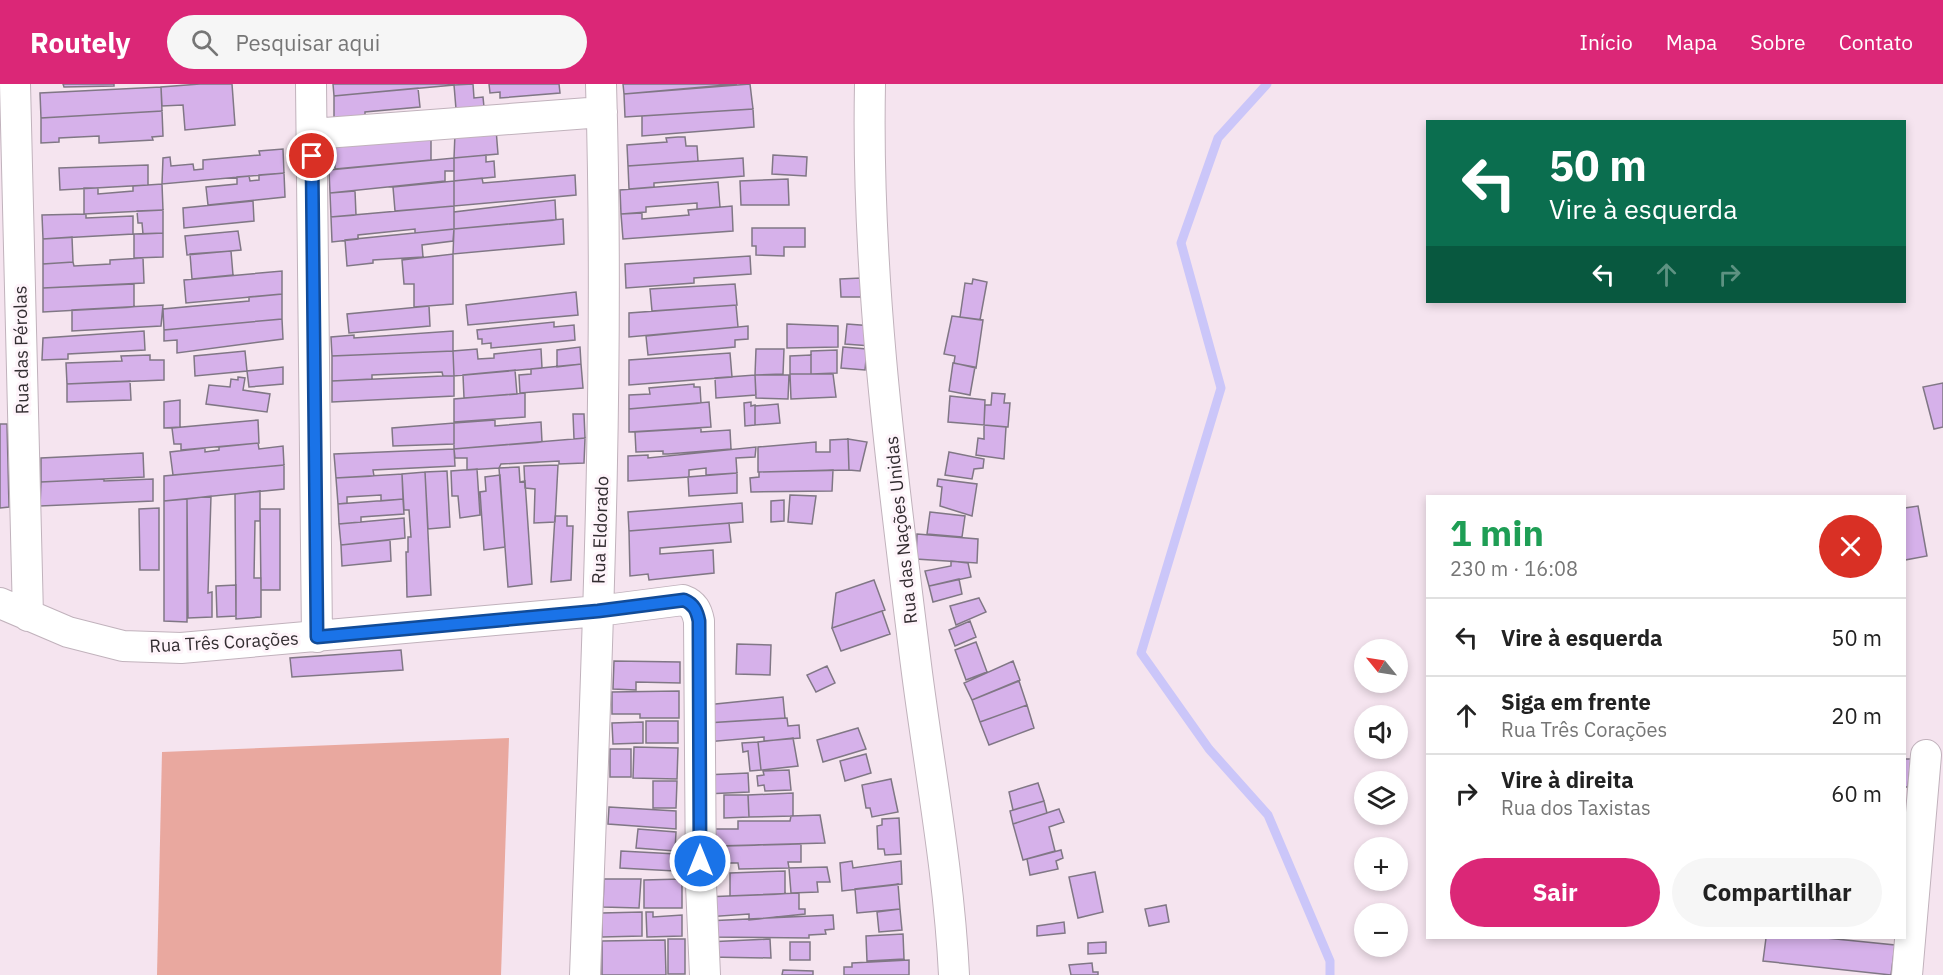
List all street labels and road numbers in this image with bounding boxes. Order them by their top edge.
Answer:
street label: Rua das Pérolas [8,285,34,415]
street label: Rua das Nações Unidas [880,435,922,625]
street label: Rua Eldorado [587,476,613,584]
street label: Rua Três Corações [149,627,299,657]

